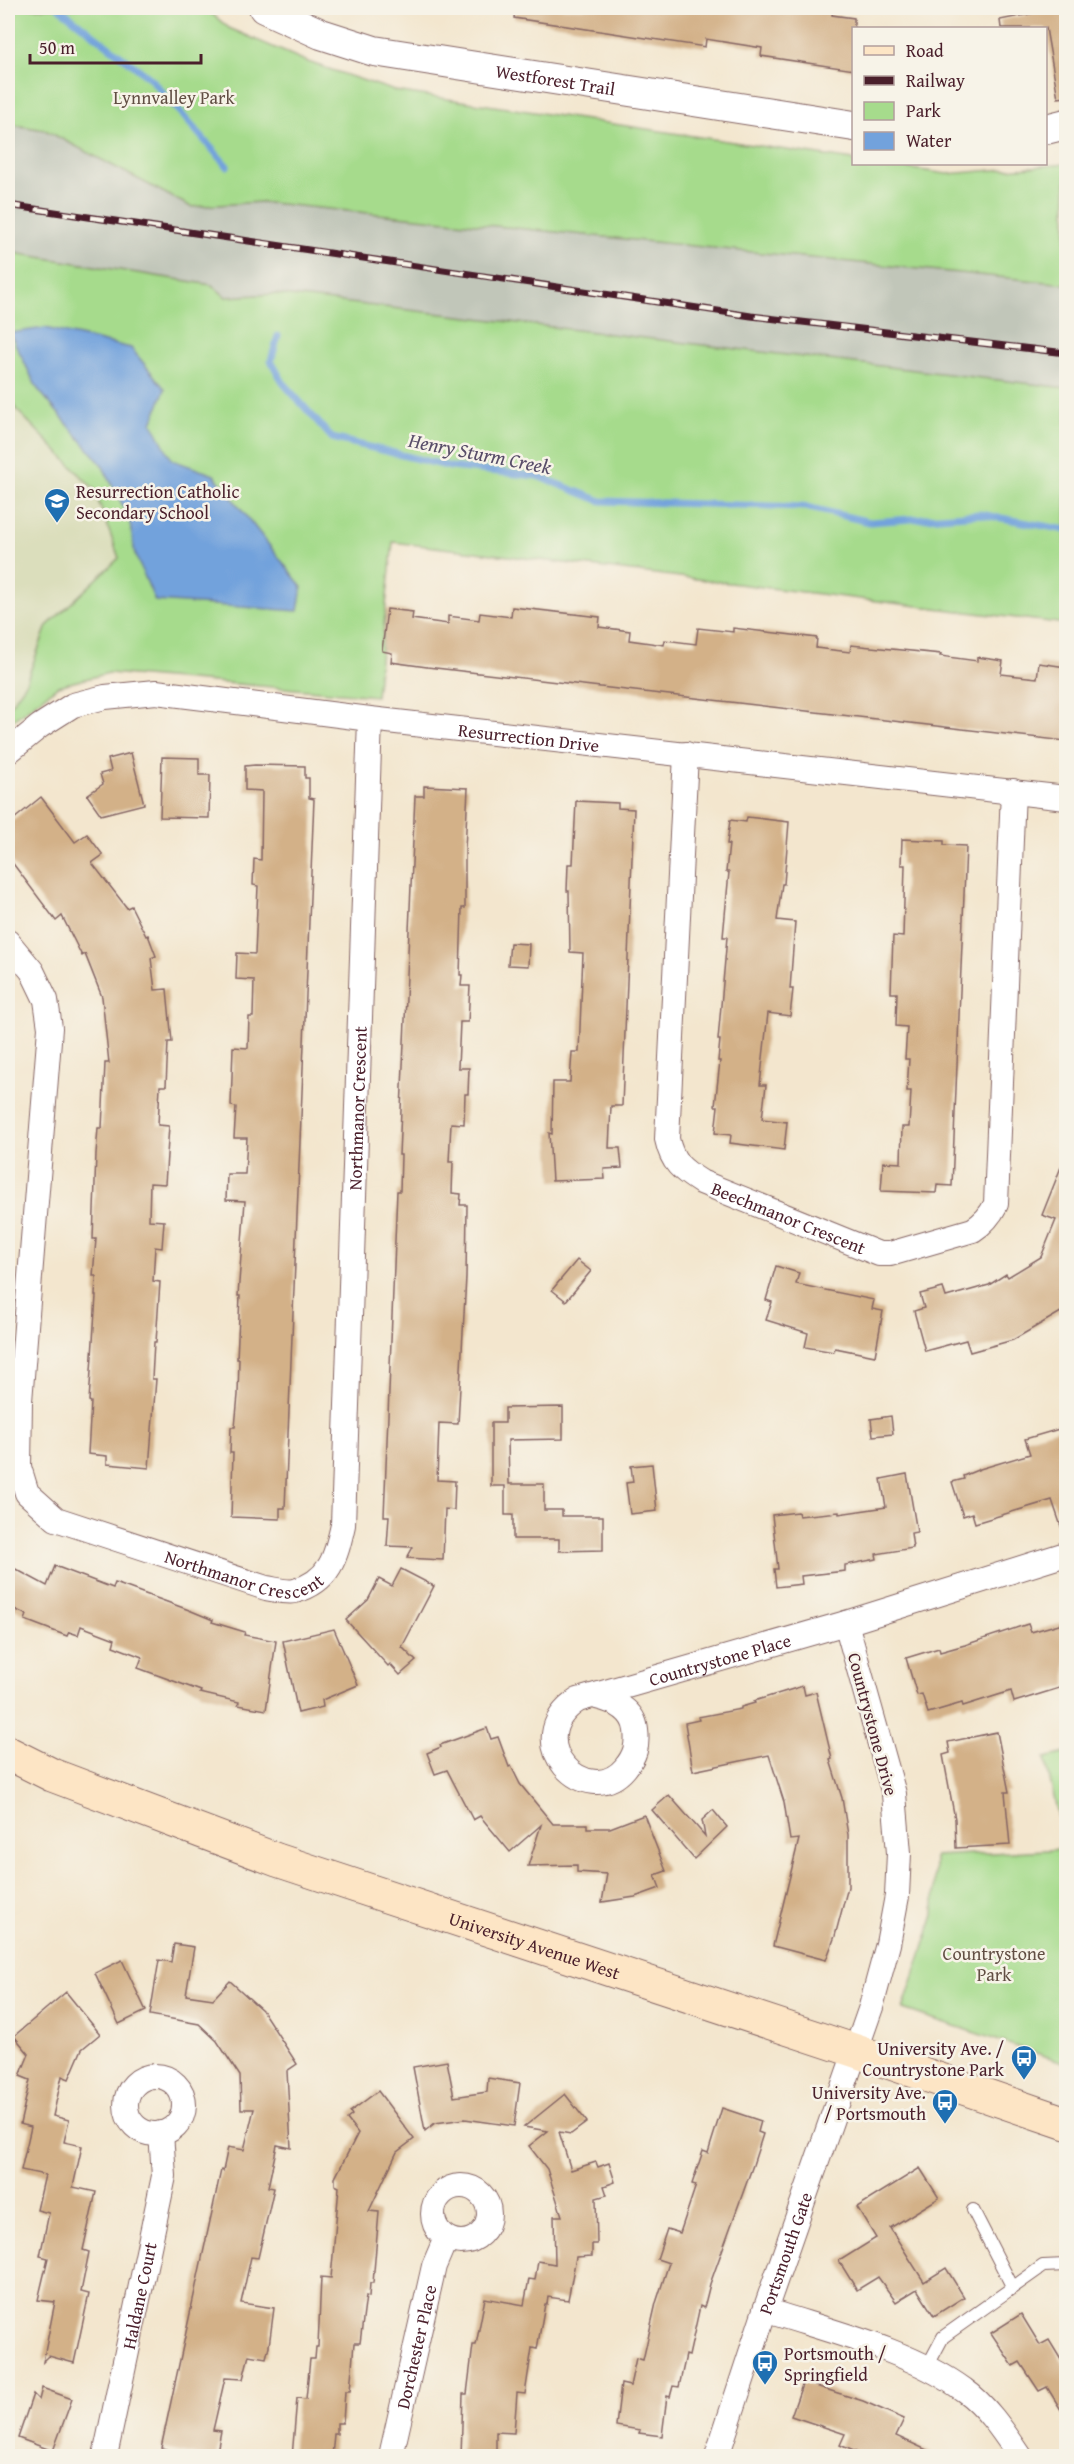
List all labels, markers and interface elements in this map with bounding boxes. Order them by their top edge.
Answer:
scale bar [30,27,201,65]
legend [852,27,1047,165]
text: 50 m [39,34,75,61]
text: Road [906,37,944,64]
street label: Westforest Trail [494,57,617,102]
text: Railway [906,67,965,94]
park label: Lynnvalley Park [113,84,236,111]
text: Park [906,97,942,124]
text: Water [906,127,952,154]
water label: Henry Sturm Creek [405,425,555,481]
place label: Resurrection Catholic Secondary School [76,478,239,526]
school or university icon: Resurrection Catholic Secondary School [42,486,72,524]
street label: Resurrection Drive [457,716,601,758]
street label: Northmanor Crescent [341,1025,373,1191]
street label: Beechmanor Crescent [707,1174,871,1261]
street label: Northmanor Crescent [161,1542,330,1605]
street label: Countrystone Place [646,1626,794,1692]
street label: Countrystone Drive [841,1649,905,1799]
street label: University Avenue West [445,1904,624,1986]
park label: Countrystone Park [943,1940,1045,1988]
place label: University Ave. / Countrystone Park [863,2035,1005,2083]
bus stop icon: University Ave. / Countrystone Park [1009,2043,1039,2081]
place label: University Ave. / Portsmouth [812,2079,926,2127]
bus stop icon: University Ave. / Portsmouth [930,2087,960,2125]
street label: Portsmouth Gate [751,2188,819,2318]
street label: Haldane Court [114,2239,163,2351]
street label: Dorchester Place [389,2282,443,2411]
place label: Portsmouth / Springfield [784,2340,887,2388]
bus stop icon: Portsmouth / Springfield [750,2348,780,2386]

